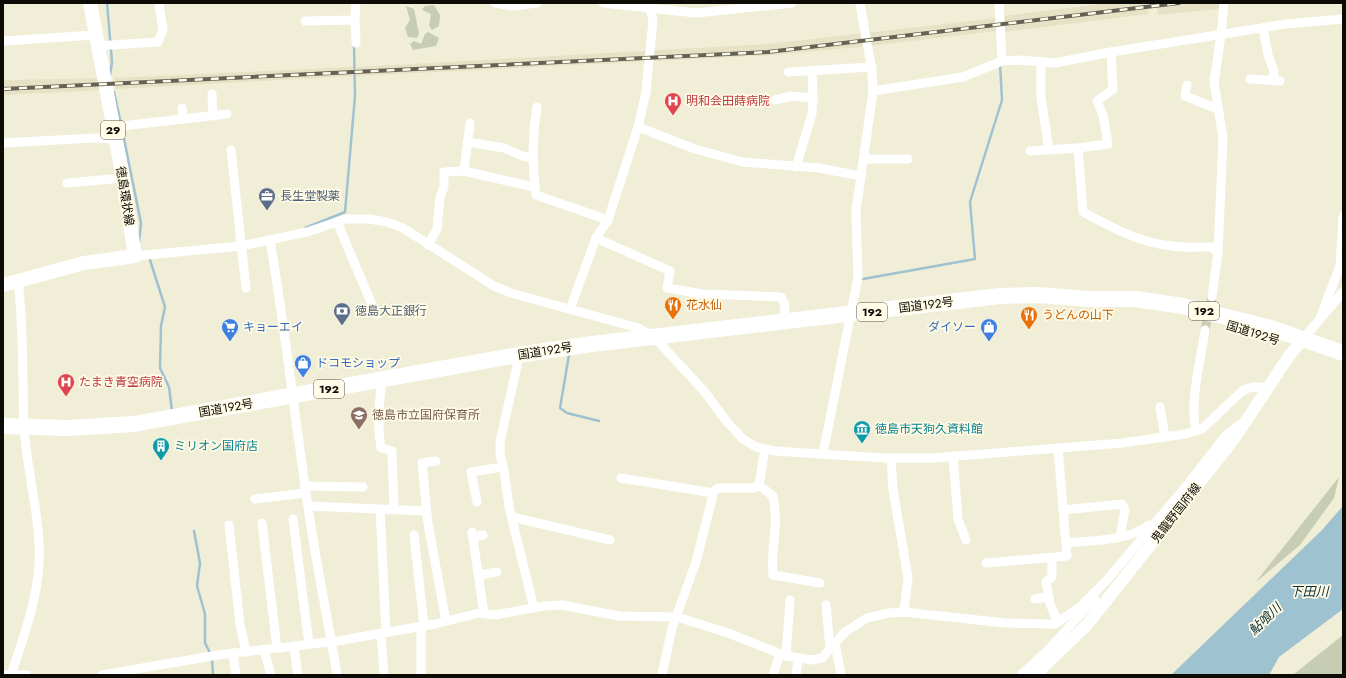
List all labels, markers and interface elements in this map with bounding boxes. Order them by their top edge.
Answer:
hospital icon: 明和会田蒔病院 [663,91,683,116]
place label: 明和会田蒔病院 [686,92,770,110]
road number: 29 [101,121,125,139]
street label: 徳島環状線 [111,165,139,227]
office icon: 長生堂製薬 [257,186,277,211]
place label: 長生堂製薬 [280,187,340,205]
street label: 国道192号 [898,293,954,317]
restaurant icon: 花水仙 [663,295,683,320]
place label: 花水仙 [686,296,722,314]
bank icon: 徳島大正銀行 [332,301,352,326]
place label: 徳島大正銀行 [355,302,427,320]
road number: 192 [1189,302,1219,320]
road number: 192 [857,303,887,321]
restaurant icon: うどんの山下 [1019,305,1039,330]
place label: うどんの山下 [1042,306,1114,324]
street label: 国道192号 [1224,316,1282,350]
supermarket icon: キョーエイ [220,317,240,342]
shop icon: ダイソー [979,317,999,342]
place label: キョーエイ [243,318,303,336]
place label: ダイソー [928,318,976,336]
street label: 国道192号 [516,338,574,364]
shop icon: ドコモショップ [293,353,313,378]
place label: ドコモショップ [316,354,400,372]
hospital icon: たまき青空病院 [56,372,76,397]
place label: たまき青空病院 [79,373,163,391]
road number: 192 [314,380,344,398]
street label: 国道192号 [197,394,255,422]
school or university icon: 徳島市立国府保育所 [349,405,369,430]
place label: 徳島市立国府保育所 [372,406,480,424]
museum icon: 徳島市天狗久資料館 [852,419,872,444]
place label: 徳島市天狗久資料館 [875,420,983,438]
building icon: ミリオン国府店 [151,436,171,461]
place label: ミリオン国府店 [174,437,258,455]
street label: 鬼籠野国府線 [1147,479,1205,547]
water label: 下田川 [1289,582,1330,601]
water label: 鮎喰川 [1244,597,1287,639]

